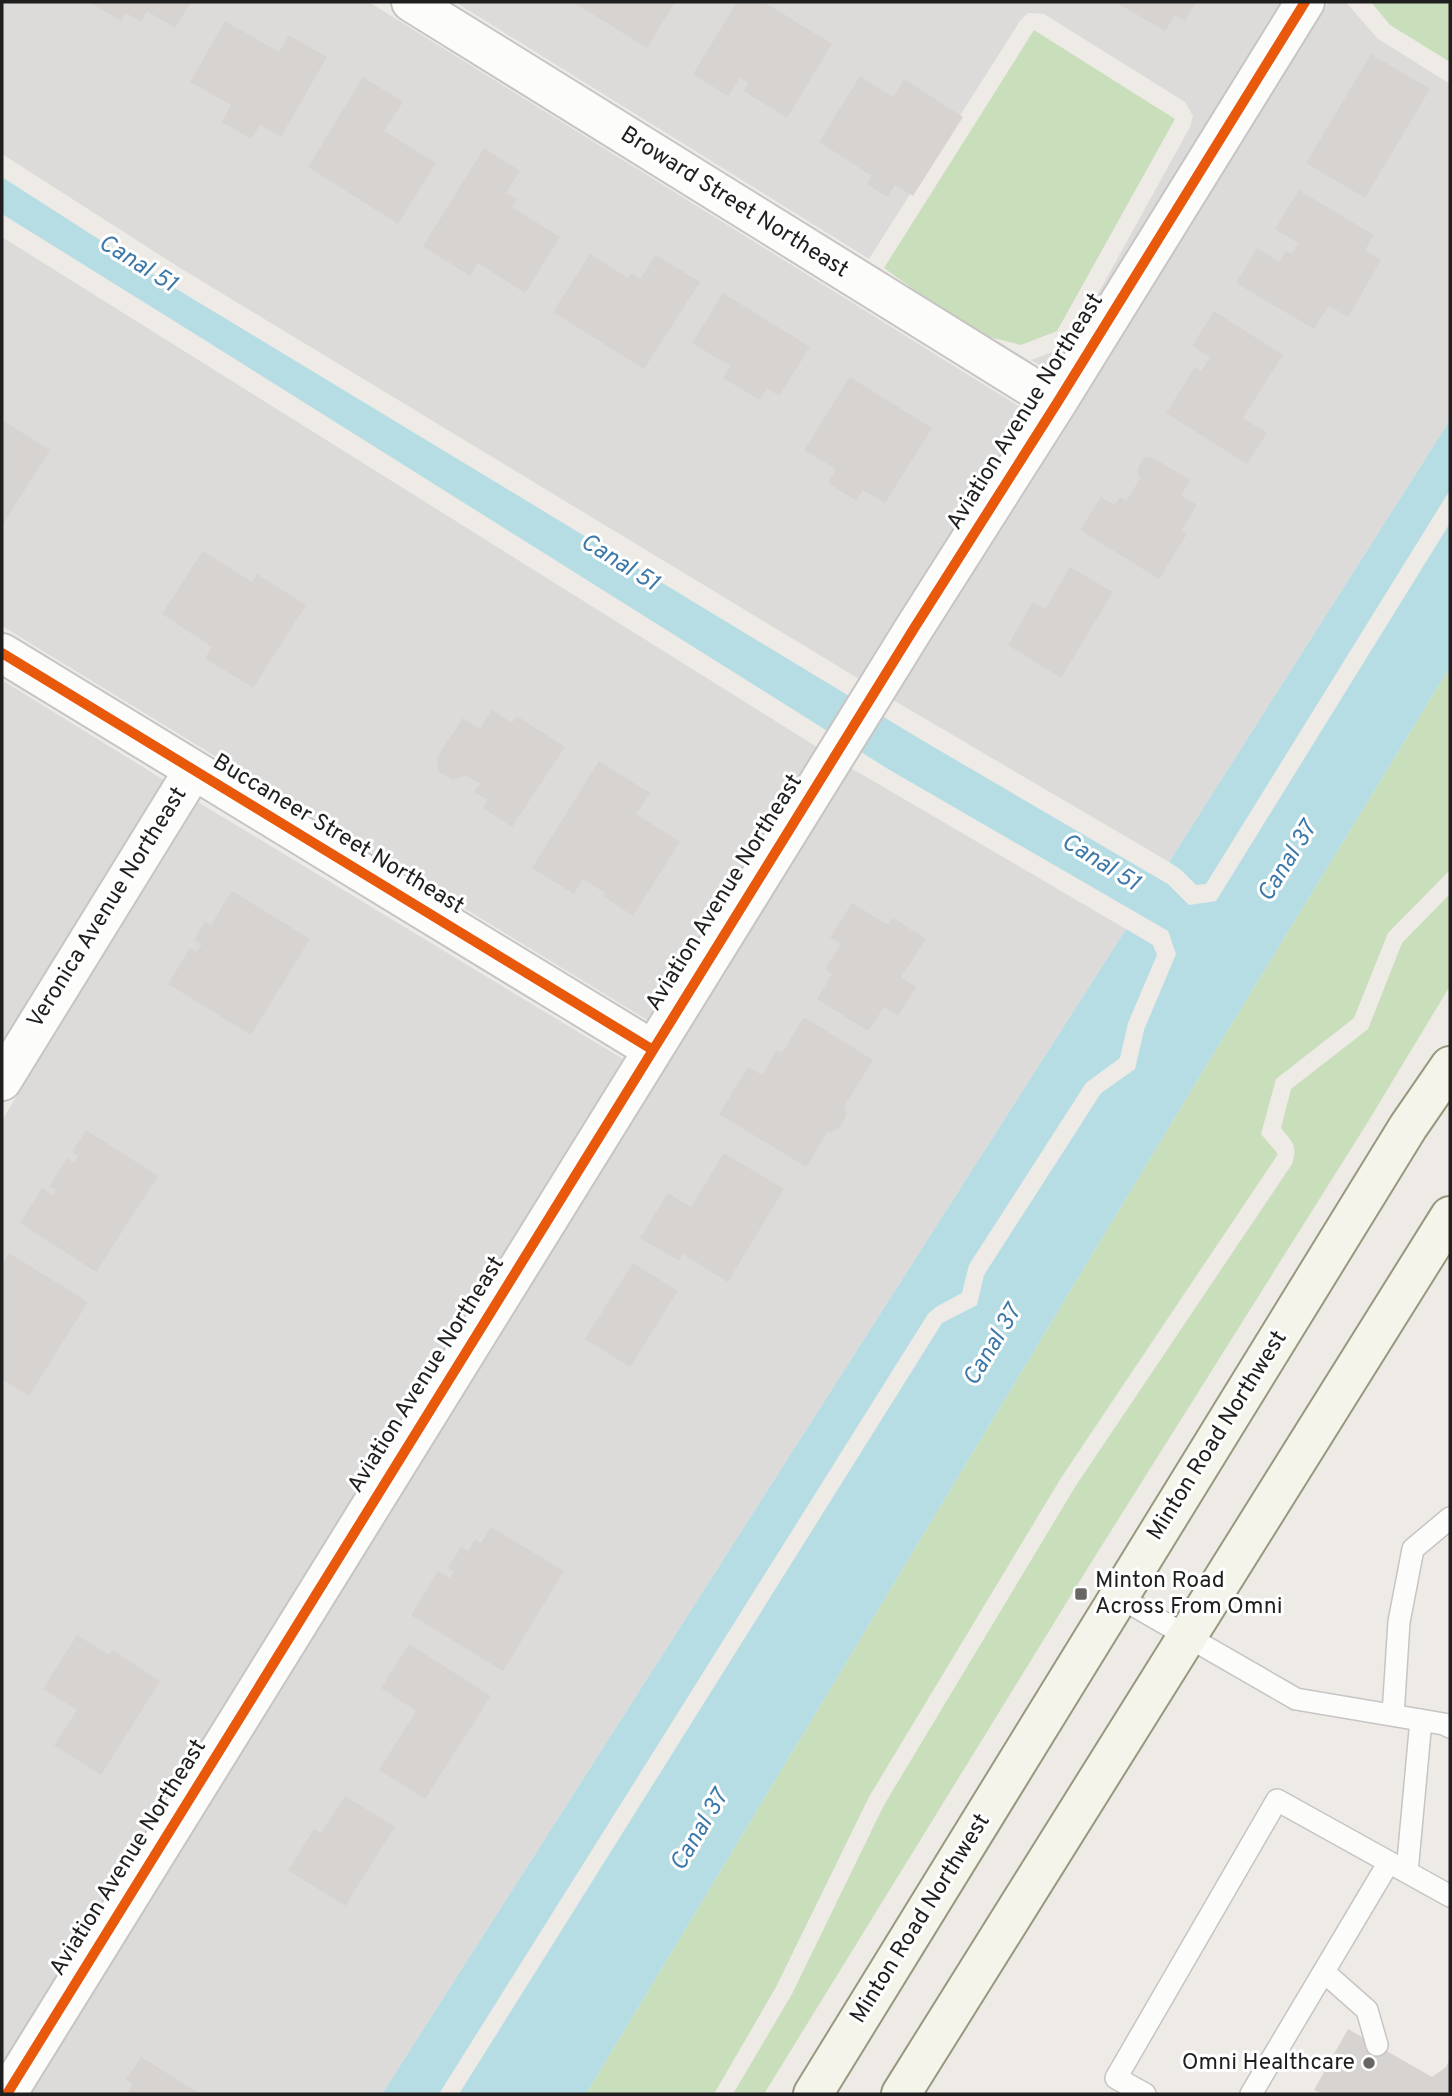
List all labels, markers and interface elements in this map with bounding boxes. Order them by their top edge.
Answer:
street label: Broward Street Northeast [615,121,853,285]
water label: Canal 51 [92,228,182,300]
street label: Aviation Avenue Northeast [941,288,1111,536]
water label: Canal 51 [574,527,664,599]
street label: Buccaneer Street Northeast [207,748,469,922]
street label: Aviation Avenue Northeast [640,769,810,1017]
street label: Veronica Avenue Northeast [22,782,194,1034]
water label: Canal 37 [1252,814,1326,908]
water label: Canal 51 [1055,827,1145,899]
street label: Aviation Avenue Northeast [342,1251,512,1499]
water label: Canal 37 [957,1298,1030,1392]
street label: Minton Road Northwest [1142,1326,1294,1546]
place label: Minton Road Across From Omni [1095,1567,1283,1622]
marker: Minton Road Across From Omni [1073,1586,1089,1602]
street label: Aviation Avenue Northeast [44,1734,214,1982]
water label: Canal 37 [664,1783,737,1877]
street label: Minton Road Northwest [845,1809,997,2029]
place label: Omni Healthcare [1182,2049,1355,2078]
marker: Omni Healthcare [1361,2055,1377,2071]

